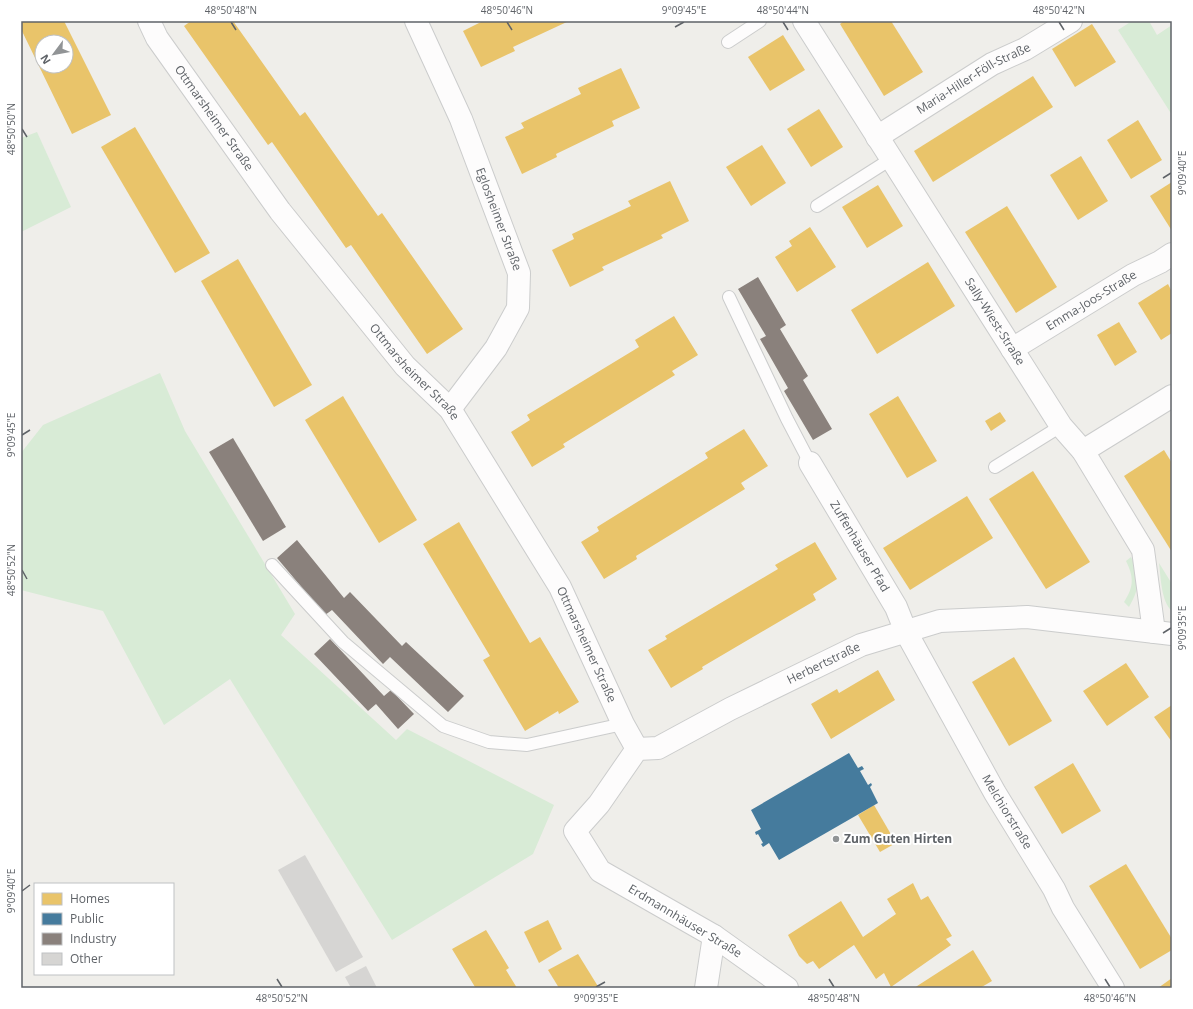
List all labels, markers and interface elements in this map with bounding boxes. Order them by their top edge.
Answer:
text: 48°50'48"N [205,3,257,17]
text: 48°50'46"N [481,3,533,17]
text: 9°09'45"E [662,3,706,17]
text: 48°50'44"N [757,3,809,17]
text: 48°50'42"N [1033,3,1085,17]
north arrow [34,34,74,74]
street label: Maria-Hiller-Föll-Straße [913,38,1034,118]
text: N [36,52,54,67]
street label: Ottmarsheimer Straße [171,61,258,174]
text: 48°50'50"N [4,103,18,155]
text: 9°09'40"E [1175,151,1189,195]
street label: Eglosheimer Straße [472,165,526,273]
street label: Emma-Joos-Straße [1043,266,1140,334]
street label: Sally-Wiest-Straße [961,274,1029,369]
street label: Ottmarsheimer Straße [366,320,464,423]
text: 9°09'45"E [4,413,18,457]
street label: Zuffenhäuser Pfad [826,497,894,595]
text: 48°50'52"N [4,544,18,596]
street label: Ottmarsheimer Straße [553,584,621,705]
text: 9°09'35"E [1175,606,1189,650]
street label: Herbertstraße [784,638,863,688]
street label: Melchiorstraße [978,771,1037,853]
place label: Zum Guten Hirten [844,830,952,847]
marker: Zum Guten Hirten [831,834,841,844]
text: 9°09'40"E [4,869,18,913]
street label: Erdmannhäuser Straße [625,880,746,961]
legend [34,883,174,975]
text: Homes [70,890,110,907]
text: Public [70,910,104,927]
text: Industry [70,930,117,947]
text: Other [70,950,103,967]
text: 48°50'52"N [256,991,308,1005]
text: 9°09'35"E [574,991,618,1005]
text: 48°50'48"N [808,991,860,1005]
text: 48°50'46"N [1084,991,1136,1005]

